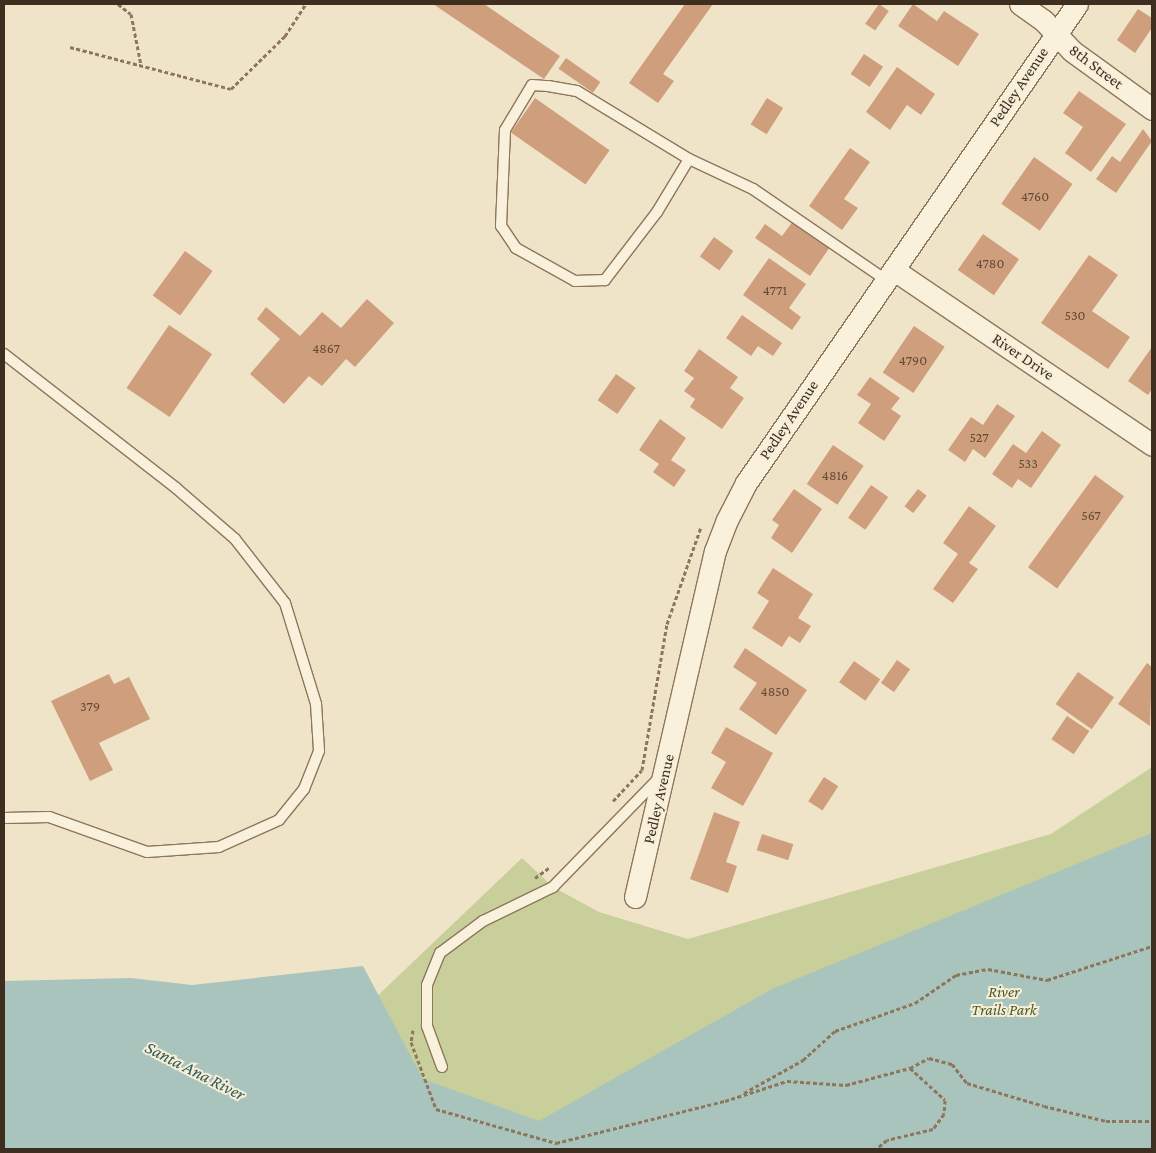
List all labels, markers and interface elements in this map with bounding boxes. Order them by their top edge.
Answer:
street label: 8th Street [1065,40,1127,94]
street label: Pedley Avenue [985,44,1053,130]
house number: 4760 [1021,188,1049,204]
house number: 4780 [976,255,1004,271]
house number: 4771 [763,282,787,298]
house number: 530 [1065,307,1085,323]
street label: River Drive [988,329,1058,385]
house number: 4867 [312,340,340,356]
house number: 4790 [899,352,927,368]
street label: Pedley Avenue [755,377,823,463]
house number: 527 [969,429,989,445]
house number: 533 [1018,455,1038,471]
house number: 4816 [822,467,848,483]
house number: 567 [1081,507,1101,523]
house number: 4850 [761,683,789,699]
house number: 379 [80,698,100,714]
street label: Pedley Avenue [639,752,679,846]
park label: River Trails Park [971,982,1037,1020]
water label: Santa Ana River [141,1037,249,1105]

